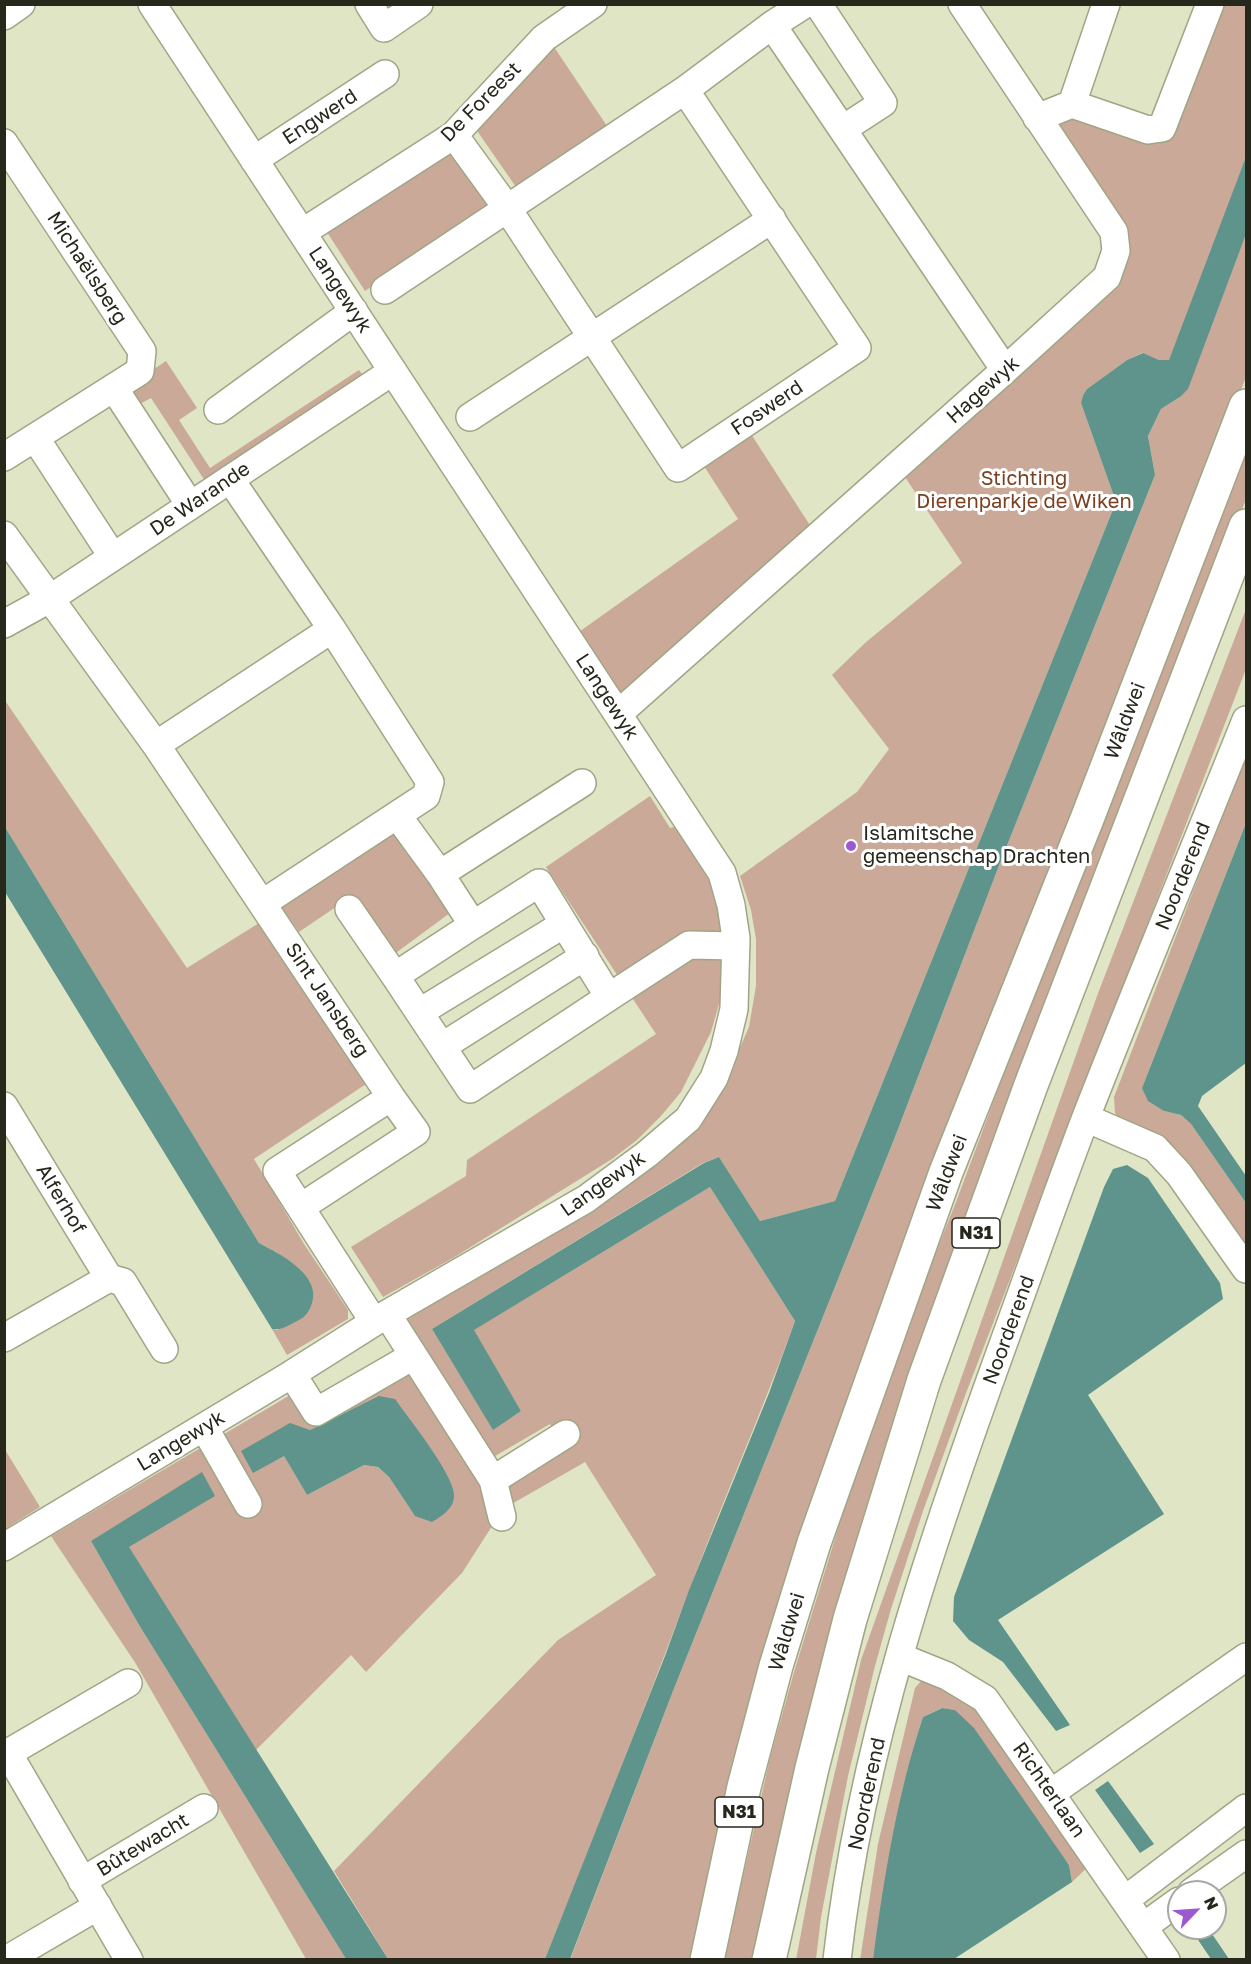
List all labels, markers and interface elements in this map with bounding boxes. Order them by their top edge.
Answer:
street label: De Foreest [436,57,526,147]
street label: Engwerd [278,84,362,150]
street label: Michaëlsberg [42,207,132,329]
street label: Langewyk [303,242,377,338]
street label: Hagewyk [942,351,1024,429]
street label: Foswerd [726,375,808,441]
street label: De Warande [145,457,255,541]
park label: Stichting Dierenparkje de Wiken [916,467,1132,514]
street label: Langewyk [570,649,644,745]
street label: Wâldwei [1099,679,1151,763]
street label: Noorderend [1150,818,1216,934]
place label: Islamitsche gemeenschap Drachten [863,822,1090,869]
marker: Islamitsche gemeenschap Drachten [844,839,858,853]
street label: Sint Jansberg [280,938,374,1062]
street label: Wâldwei [921,1131,973,1215]
street label: Langewyk [556,1146,650,1222]
street label: Alferhof [31,1160,91,1238]
road number: N31 [952,1218,1000,1248]
street label: Noorderend [978,1272,1040,1388]
street label: Langewyk [133,1405,229,1477]
street label: Wâldwei [764,1590,810,1674]
street label: Noorderend [843,1736,891,1852]
street label: Richterlaan [1007,1738,1091,1842]
road number: N31 [715,1797,763,1827]
street label: Bûtewacht [93,1808,193,1882]
north arrow [1167,1880,1227,1940]
text: N [1200,1893,1223,1913]

